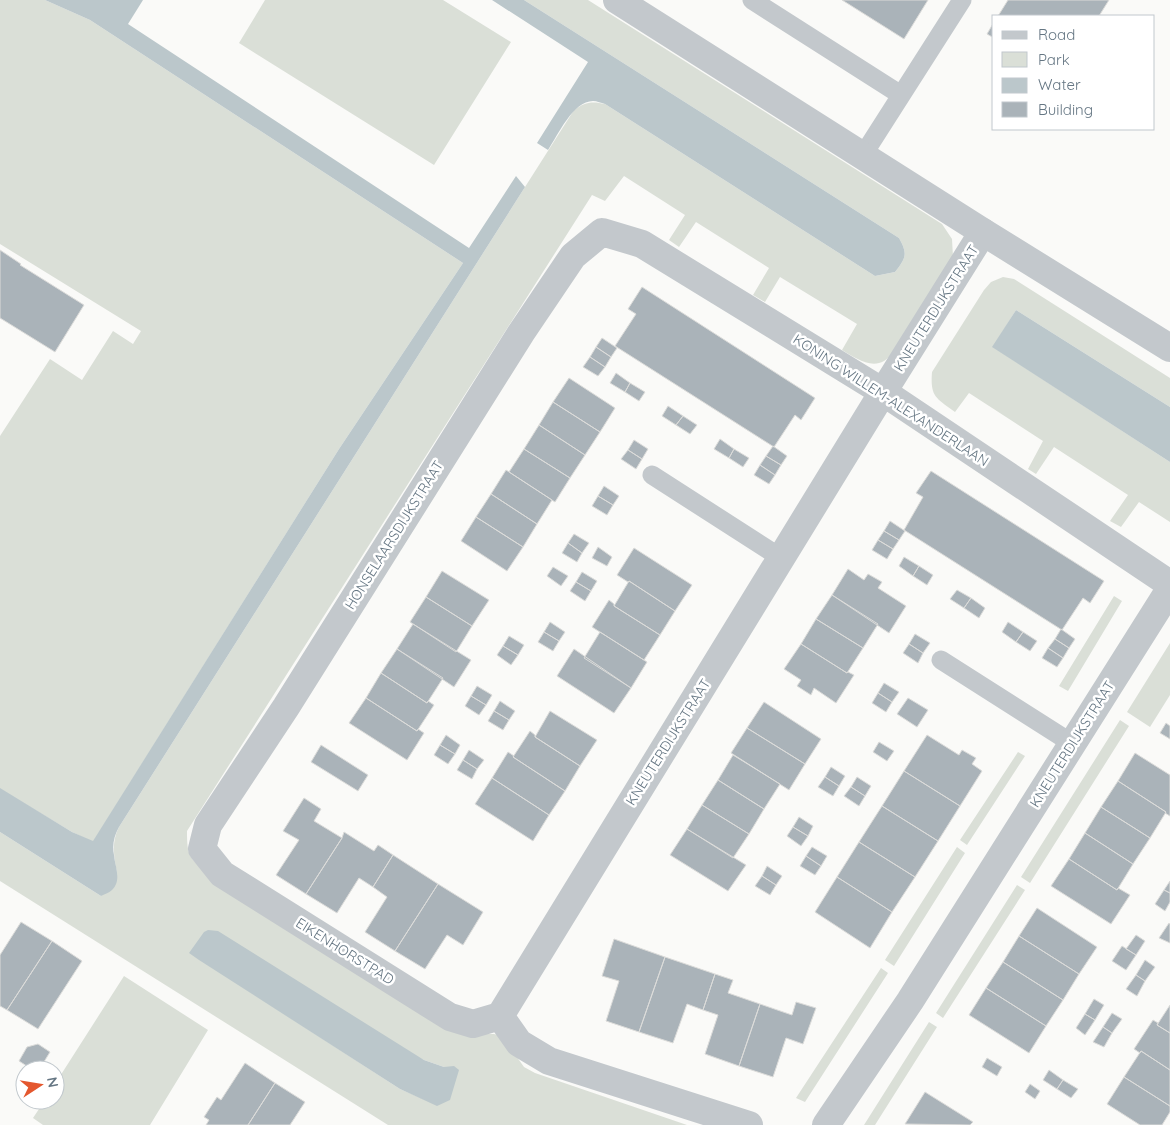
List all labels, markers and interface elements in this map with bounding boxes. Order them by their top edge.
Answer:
legend [992,15,1155,130]
text: Road [1038,25,1075,44]
text: Park [1038,50,1070,69]
text: Water [1038,75,1081,94]
text: Building [1038,100,1093,119]
street label: KNEUTERDIJKSTRAAT [890,241,982,375]
street label: KONING WILLEM-ALEXANDERLAAN [790,330,992,470]
street label: HONSELAARSDIJKSTRAAT [341,457,447,613]
street label: KNEUTERDIJKSTRAAT [622,675,714,809]
street label: KNEUTERDIJKSTRAAT [1026,677,1118,811]
street label: EIKENHORSTPAD [293,914,397,988]
north arrow [15,1060,65,1110]
text: N [43,1075,63,1089]

